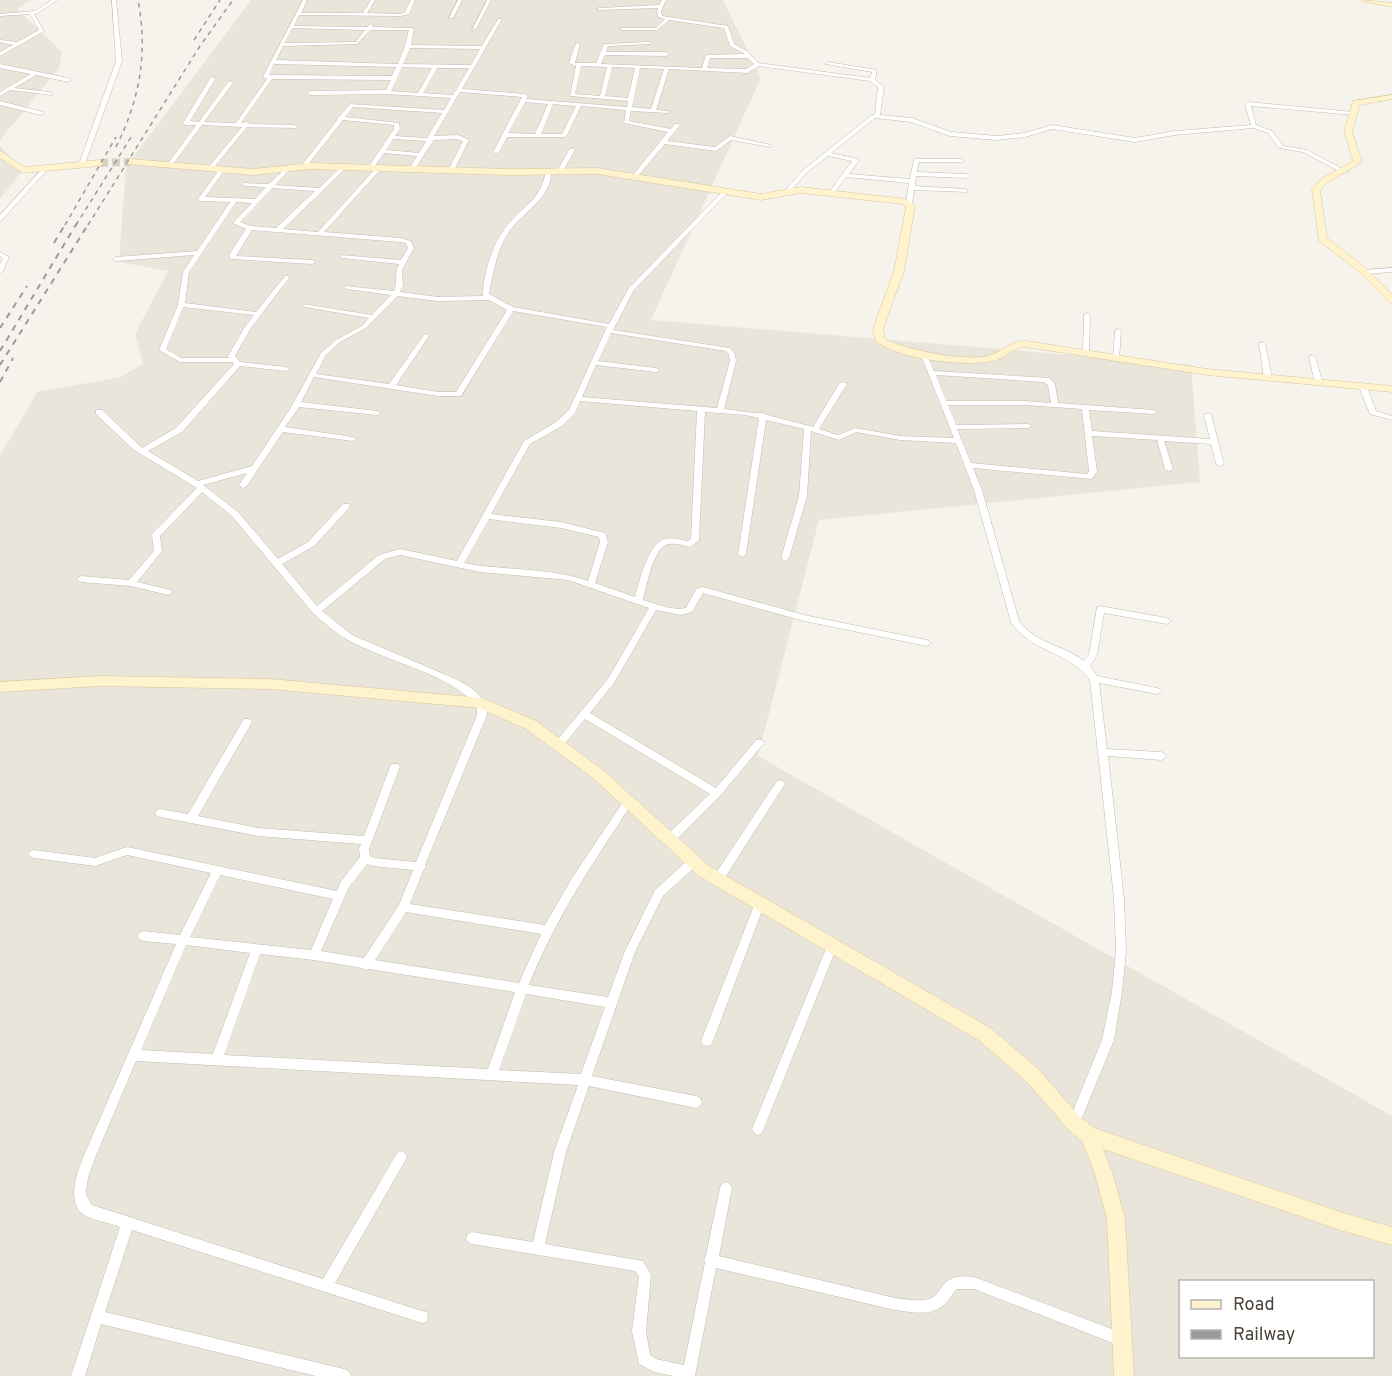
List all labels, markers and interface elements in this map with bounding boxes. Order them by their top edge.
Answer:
legend [1179,1280,1374,1358]
text: Road [1233,1294,1275,1317]
text: Railway [1233,1324,1295,1347]

